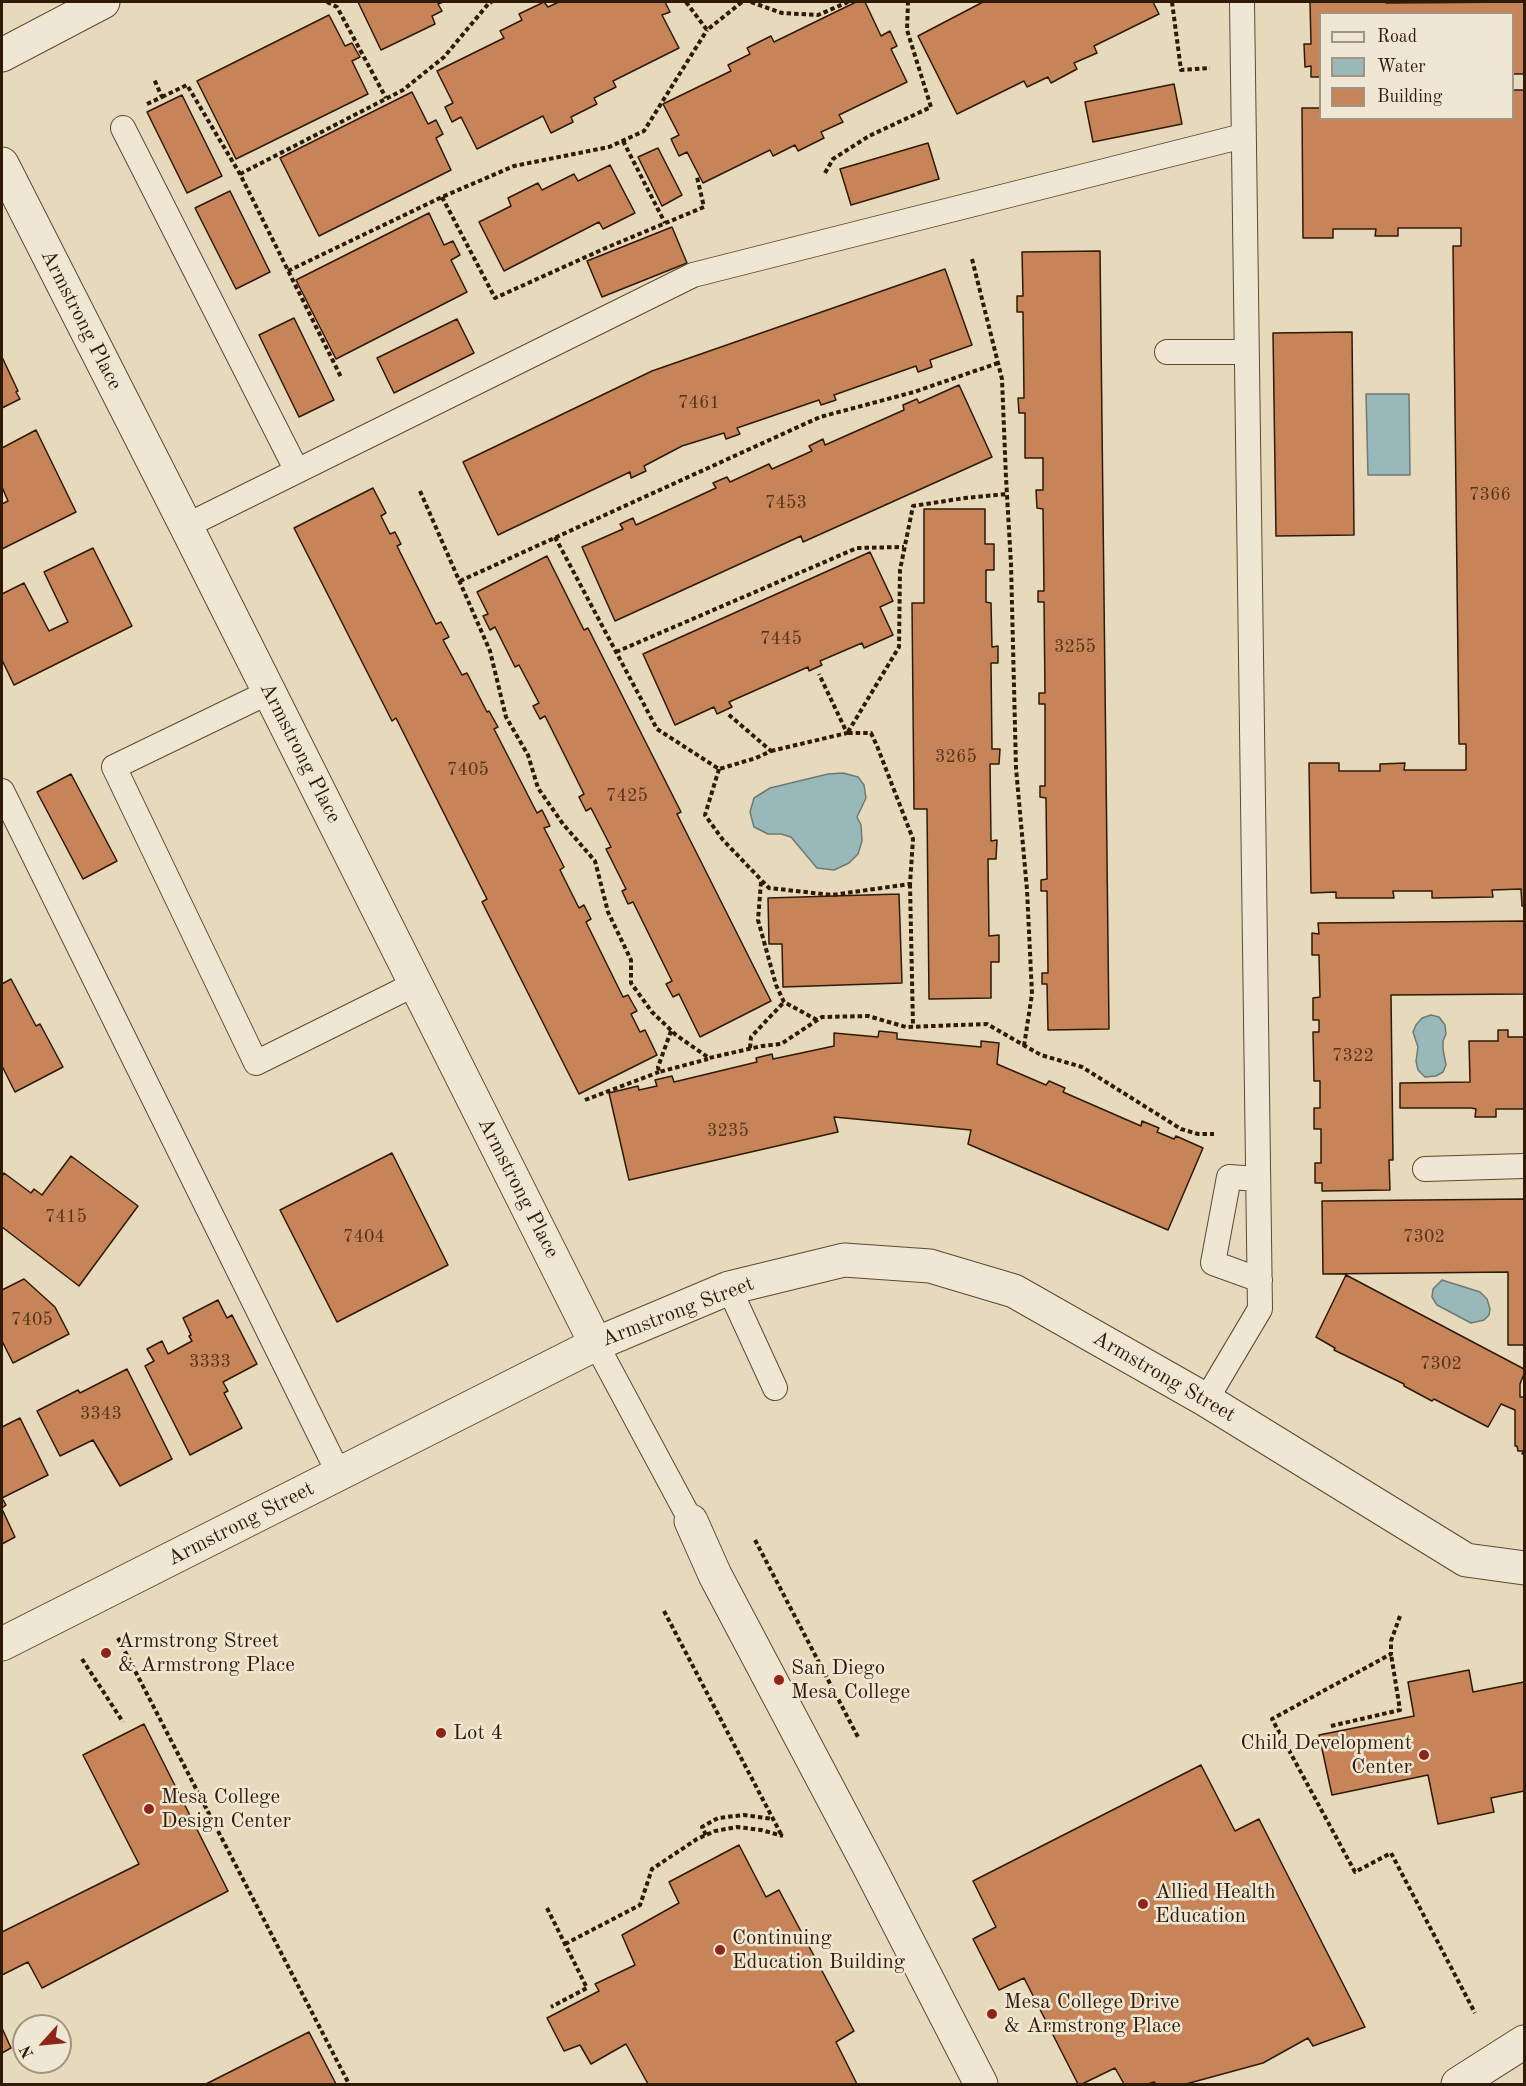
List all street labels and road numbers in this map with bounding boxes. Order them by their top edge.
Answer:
street label: Armstrong Place [35,245,127,395]
street label: Armstrong Place [254,678,346,828]
street label: Armstrong Place [472,1113,564,1263]
street label: Armstrong Street [598,1271,758,1353]
street label: Armstrong Street [1088,1326,1240,1428]
street label: Armstrong Street [164,1476,318,1572]

